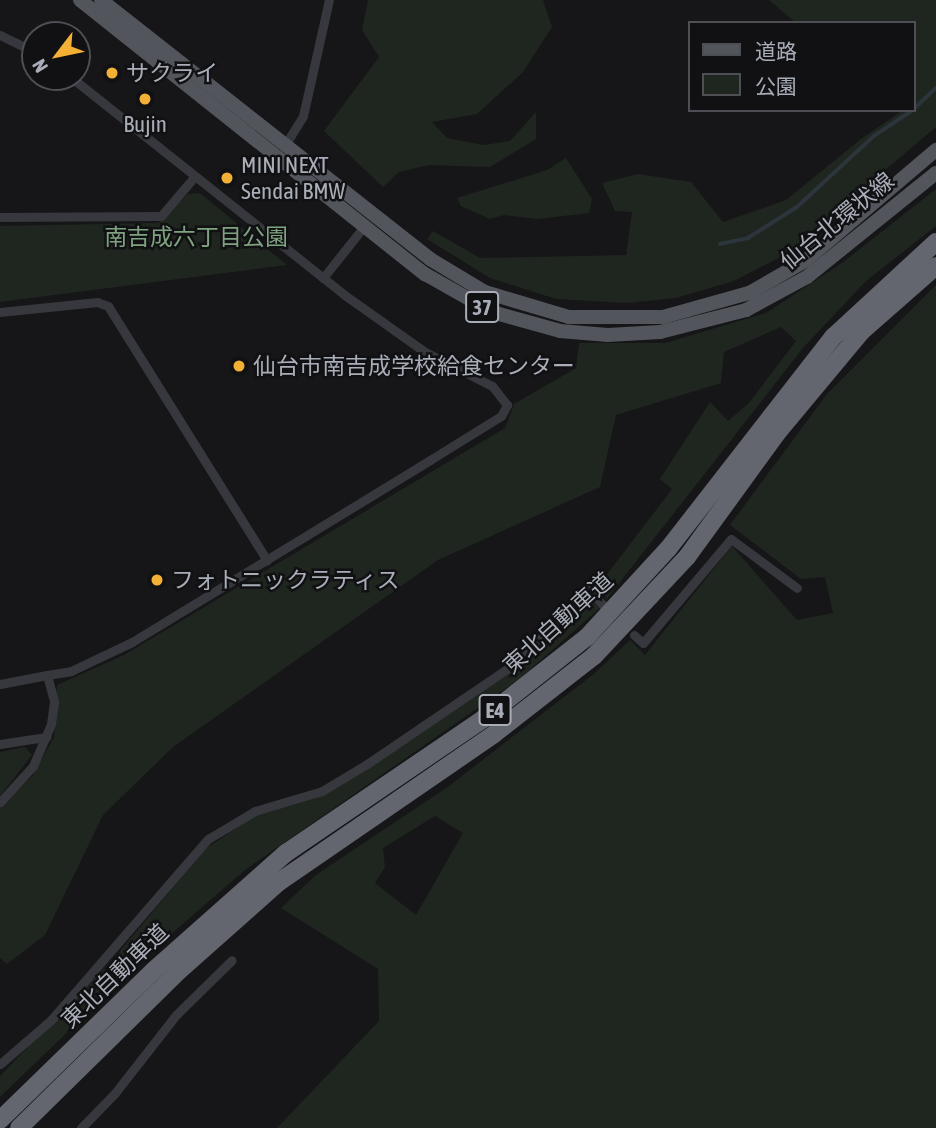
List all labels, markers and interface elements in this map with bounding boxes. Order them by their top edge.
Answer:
north arrow [21,21,91,91]
legend [688,21,915,112]
text: 道路 [755,39,797,63]
text: N [28,55,52,77]
place label: サクライ [126,59,218,87]
marker: サクライ [104,65,120,81]
text: 公園 [755,74,797,98]
marker: Bujin [137,91,153,107]
place label: Bujin [123,110,167,138]
place label: MINI NEXT Sendai BMW [241,151,345,205]
street label: 仙台北環状線 [775,167,899,275]
marker: MINI NEXT Sendai BMW [219,170,235,186]
park label: 南吉成六丁目公園 [104,223,288,251]
road number: 37 [464,290,500,324]
place label: 仙台市南吉成学校給食センター [253,352,575,380]
marker: 仙台市南吉成学校給食センター [231,358,247,374]
place label: フォトニックラティス [171,566,401,594]
street label: 東北自動車道 [497,567,619,679]
marker: フォトニックラティス [149,572,165,588]
road number: E4 [477,692,512,728]
street label: 東北自動車道 [56,918,174,1034]

